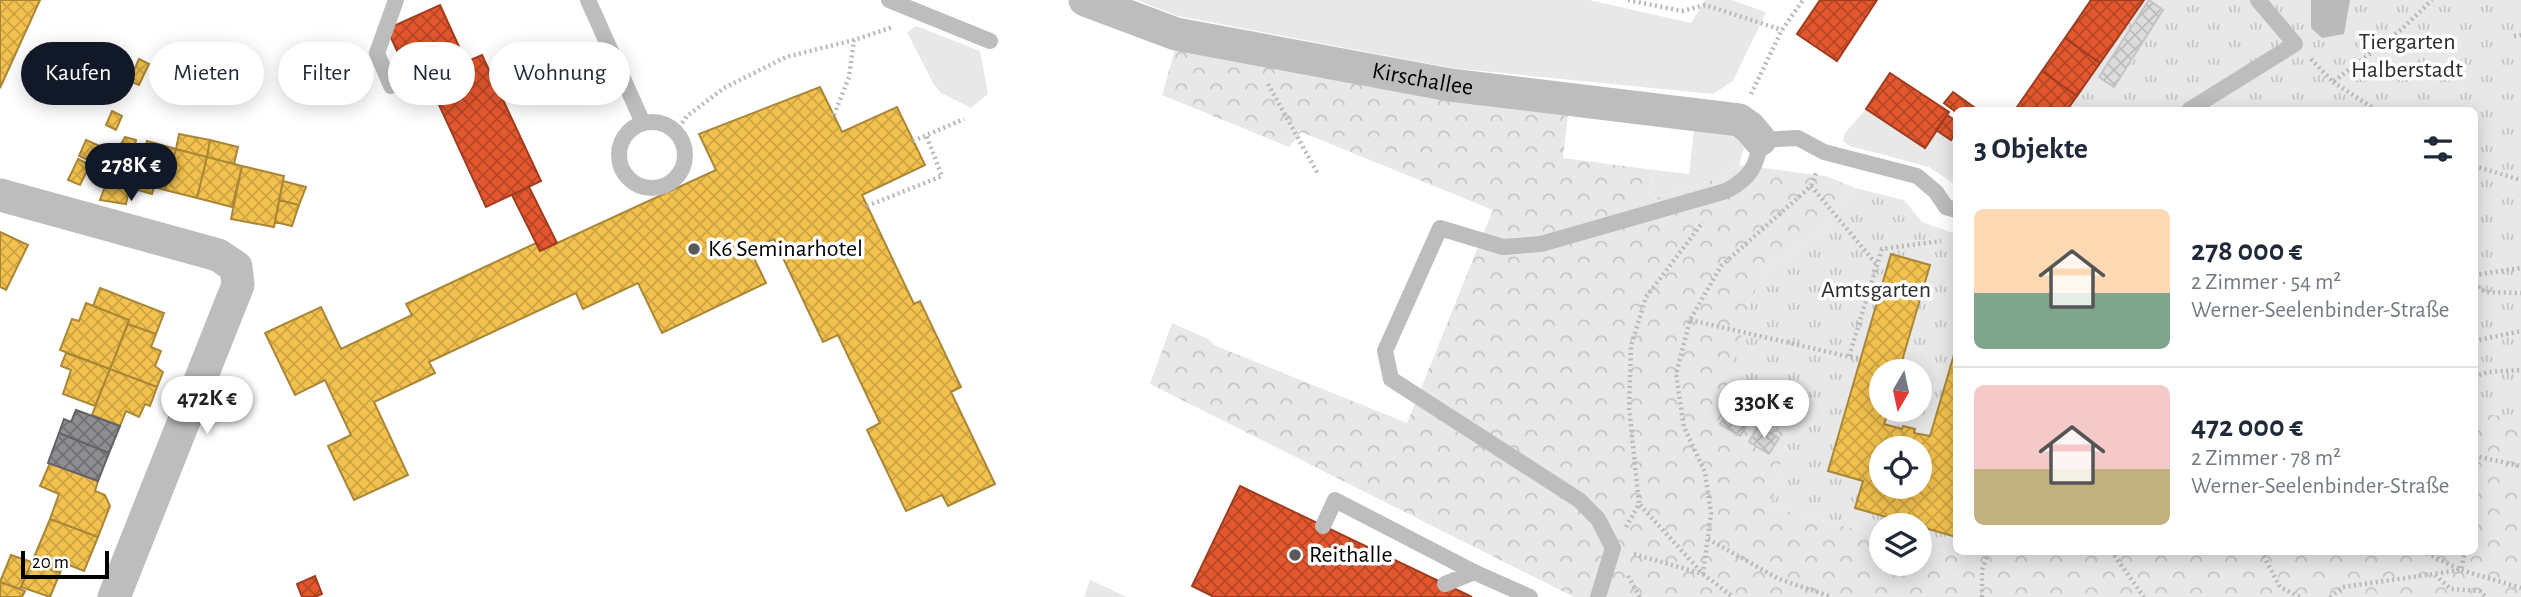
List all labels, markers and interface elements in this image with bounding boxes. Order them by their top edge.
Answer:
park label: Tiergarten Halberstadt [2351,30,2463,82]
chip: Kaufen [21,42,135,105]
chip: Mieten [149,42,264,105]
chip: Filter [278,42,374,105]
chip: Neu [388,42,475,105]
chip: Wohnung [489,42,630,105]
street label: Kirschallee [1370,59,1475,100]
icon: filters [2419,130,2457,168]
text: 3 Objekte [1974,134,2088,164]
pin: 278K € [74,144,188,203]
text: 278K € [101,154,161,177]
text: 278 000 € [2191,236,2303,266]
place label: K6 Seminarhotel [708,237,863,261]
icon: home [2030,237,2114,321]
marker: K6 Seminarhotel [686,241,702,257]
text: 2 Zimmer · 54 m² [2191,271,2341,294]
park label: Amtsgarten [1821,278,1931,302]
text: Werner-Seelenbinder-Straße [2191,299,2449,322]
north arrow [1869,359,1932,422]
map controls [1869,359,1932,576]
pin: 472K € [150,376,264,436]
pin: 330K € [1707,380,1821,440]
text: 472K € [177,387,237,410]
text: 330K € [1734,391,1794,414]
text: 472 000 € [2191,412,2303,442]
icon: home [2030,413,2114,497]
button: locate [1869,436,1932,499]
text: 2 Zimmer · 78 m² [2191,447,2341,470]
text: Werner-Seelenbinder-Straße [2191,475,2449,498]
button: layers [1869,513,1932,576]
place label: Reithalle [1309,543,1392,567]
marker: Reithalle [1287,547,1303,563]
scale bar [21,548,108,580]
text: 20 m [32,553,69,572]

